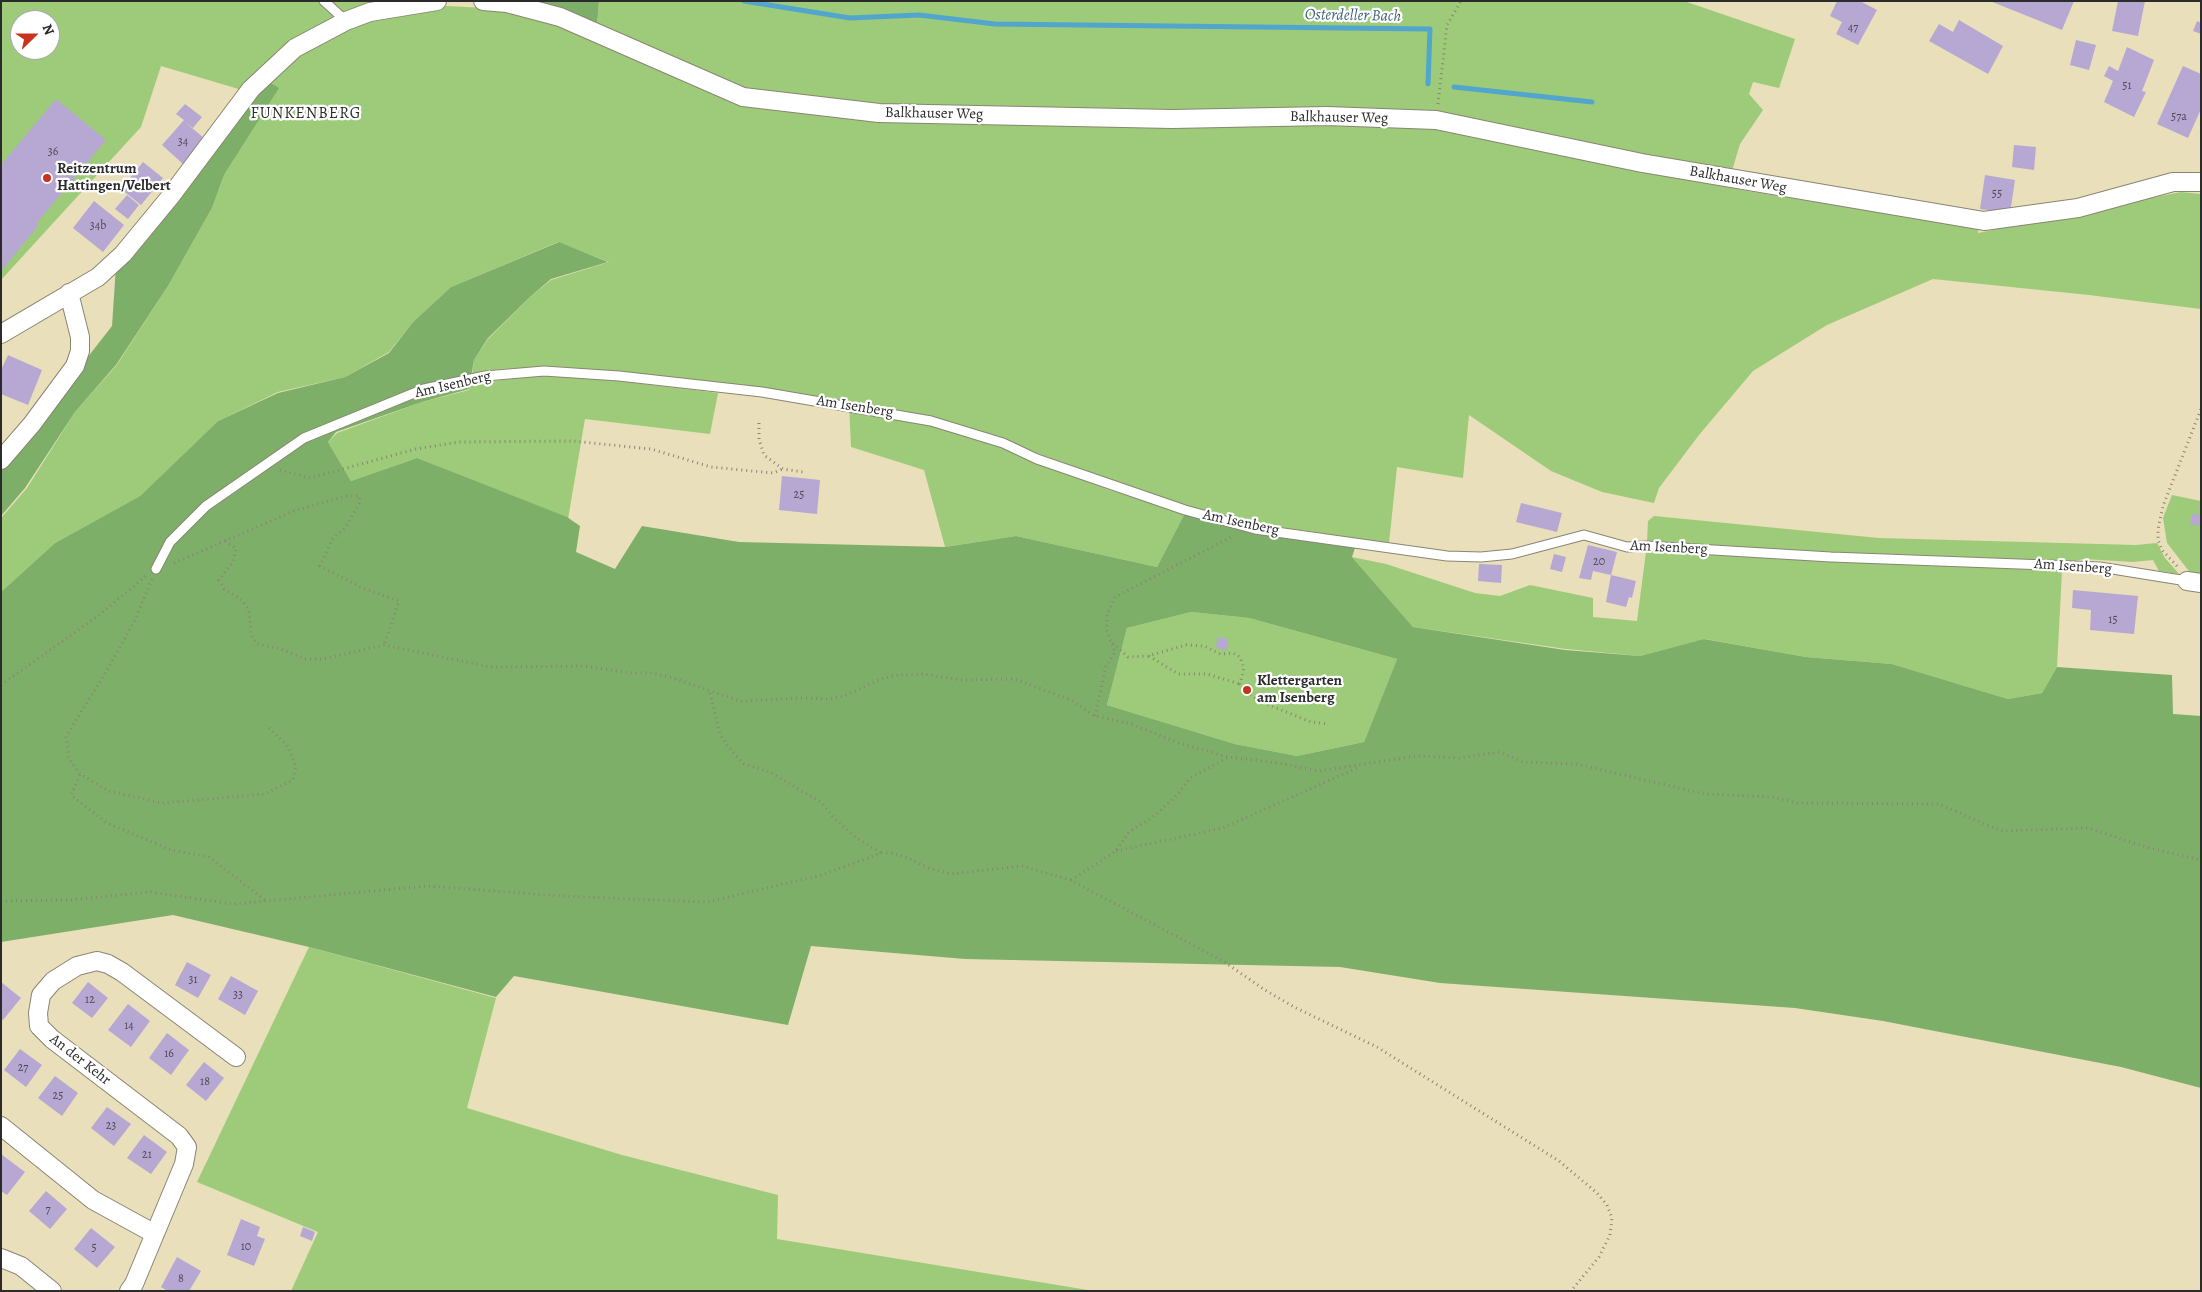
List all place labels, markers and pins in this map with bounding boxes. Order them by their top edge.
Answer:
place label: Reitzentrum Hattingen/Velbert [57,160,171,195]
marker: Reitzentrum Hattingen/Velbert [41,172,53,184]
place label: Klettergarten am Isenberg [1257,672,1342,707]
marker: Klettergarten am Isenberg [1241,684,1253,696]

